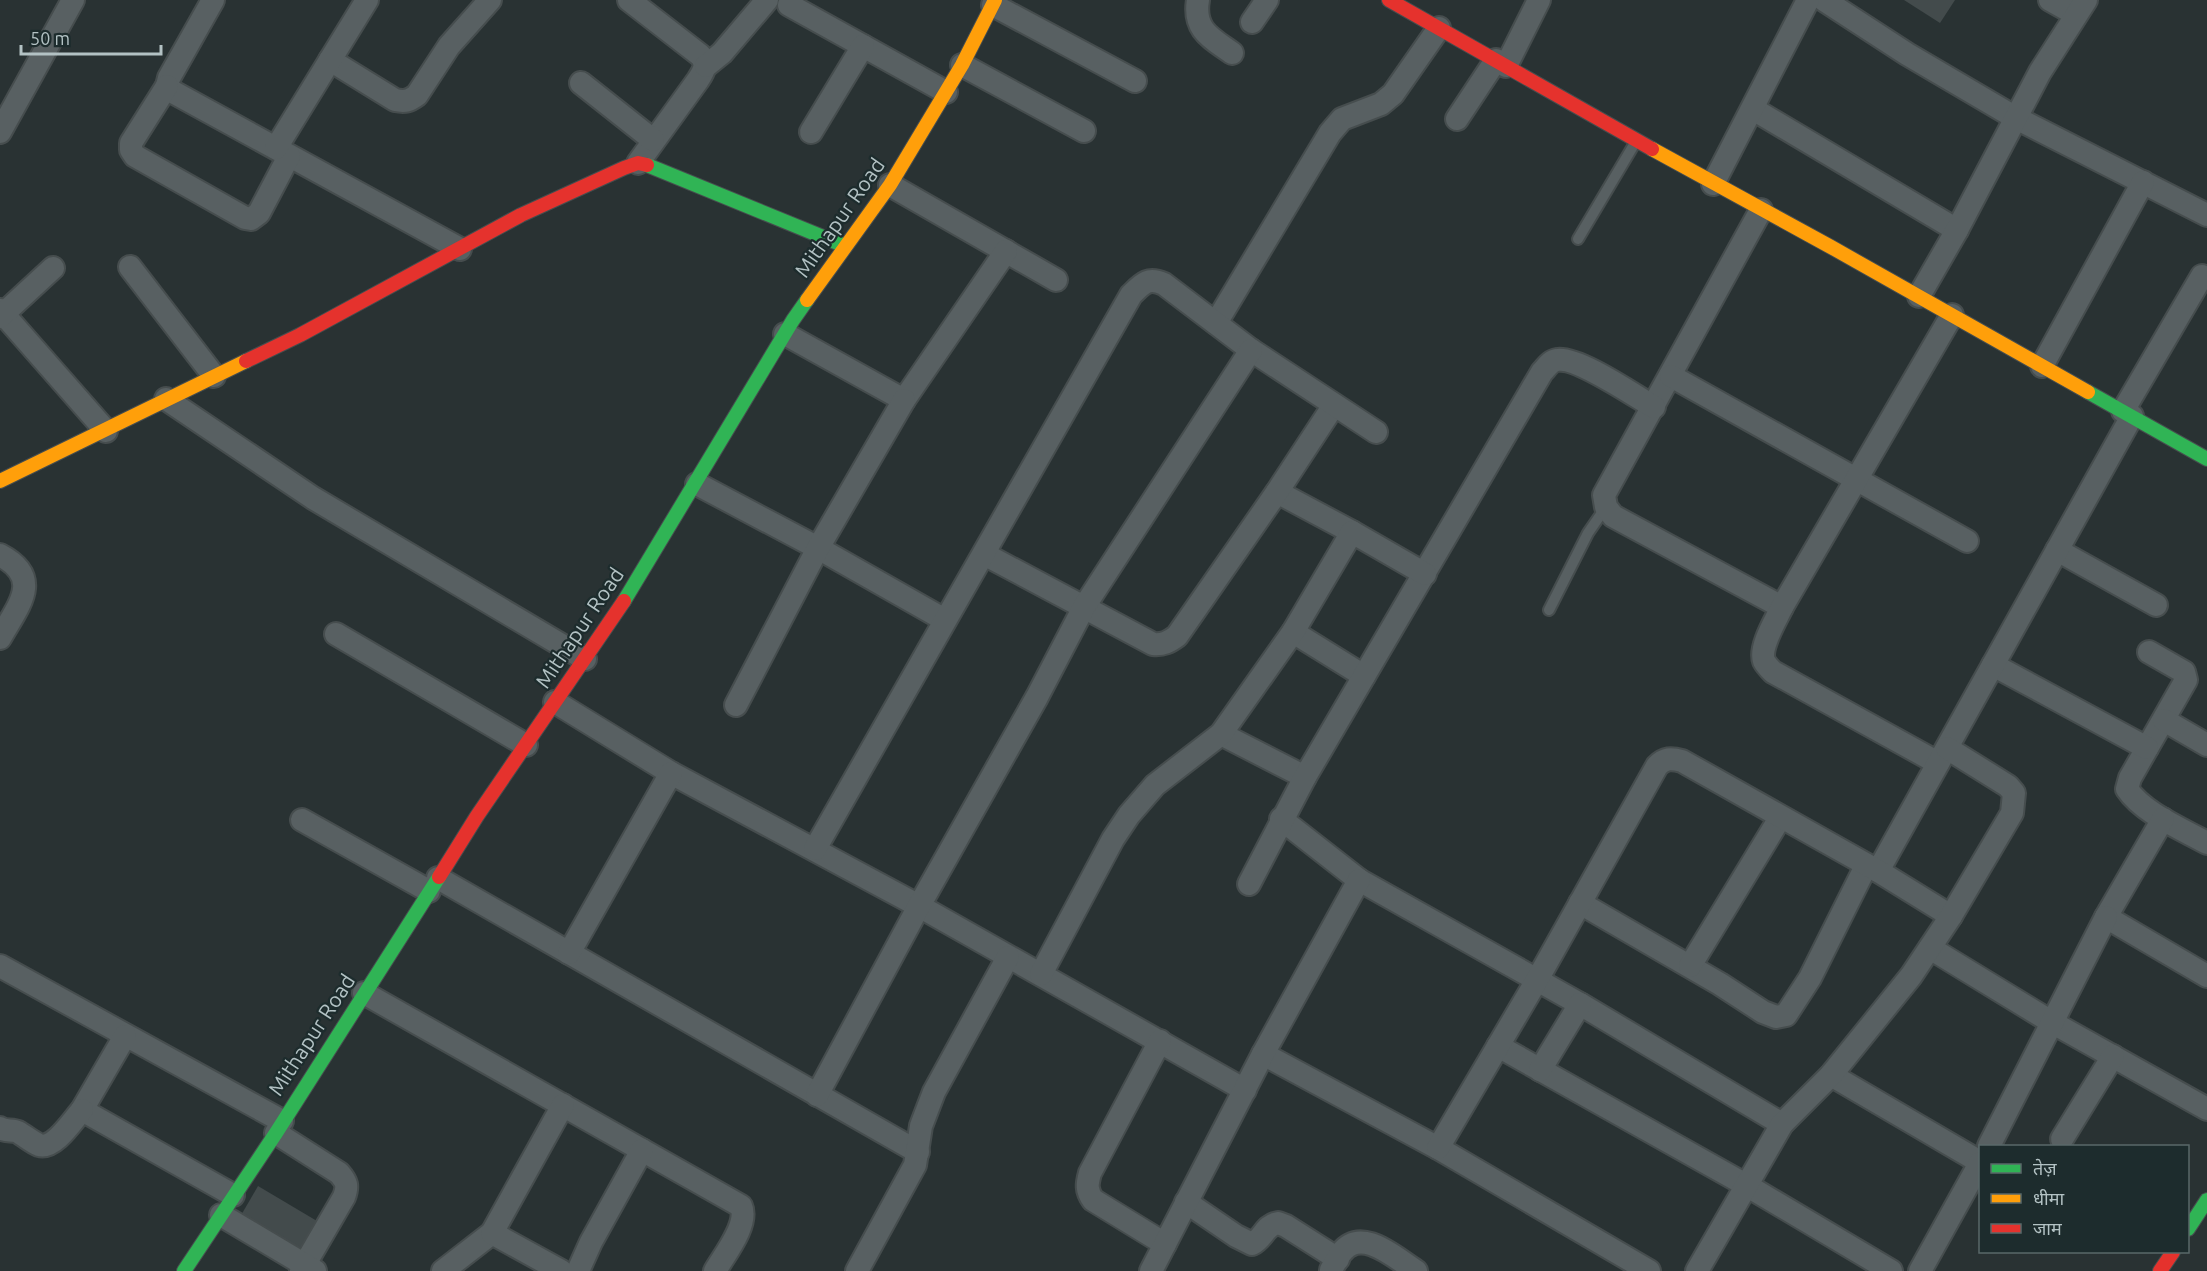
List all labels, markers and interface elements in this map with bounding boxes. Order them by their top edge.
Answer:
scale bar [21,18,160,56]
text: 50 m [30,28,70,48]
street label: Mithapur Road [789,153,889,282]
street label: Mithapur Road [530,563,628,692]
street label: Mithapur Road [263,969,359,1100]
legend [1979,1145,2189,1253]
text: तेज़ [2033,1158,2057,1178]
text: धीमा [2033,1188,2064,1208]
text: जाम [2033,1218,2063,1238]

